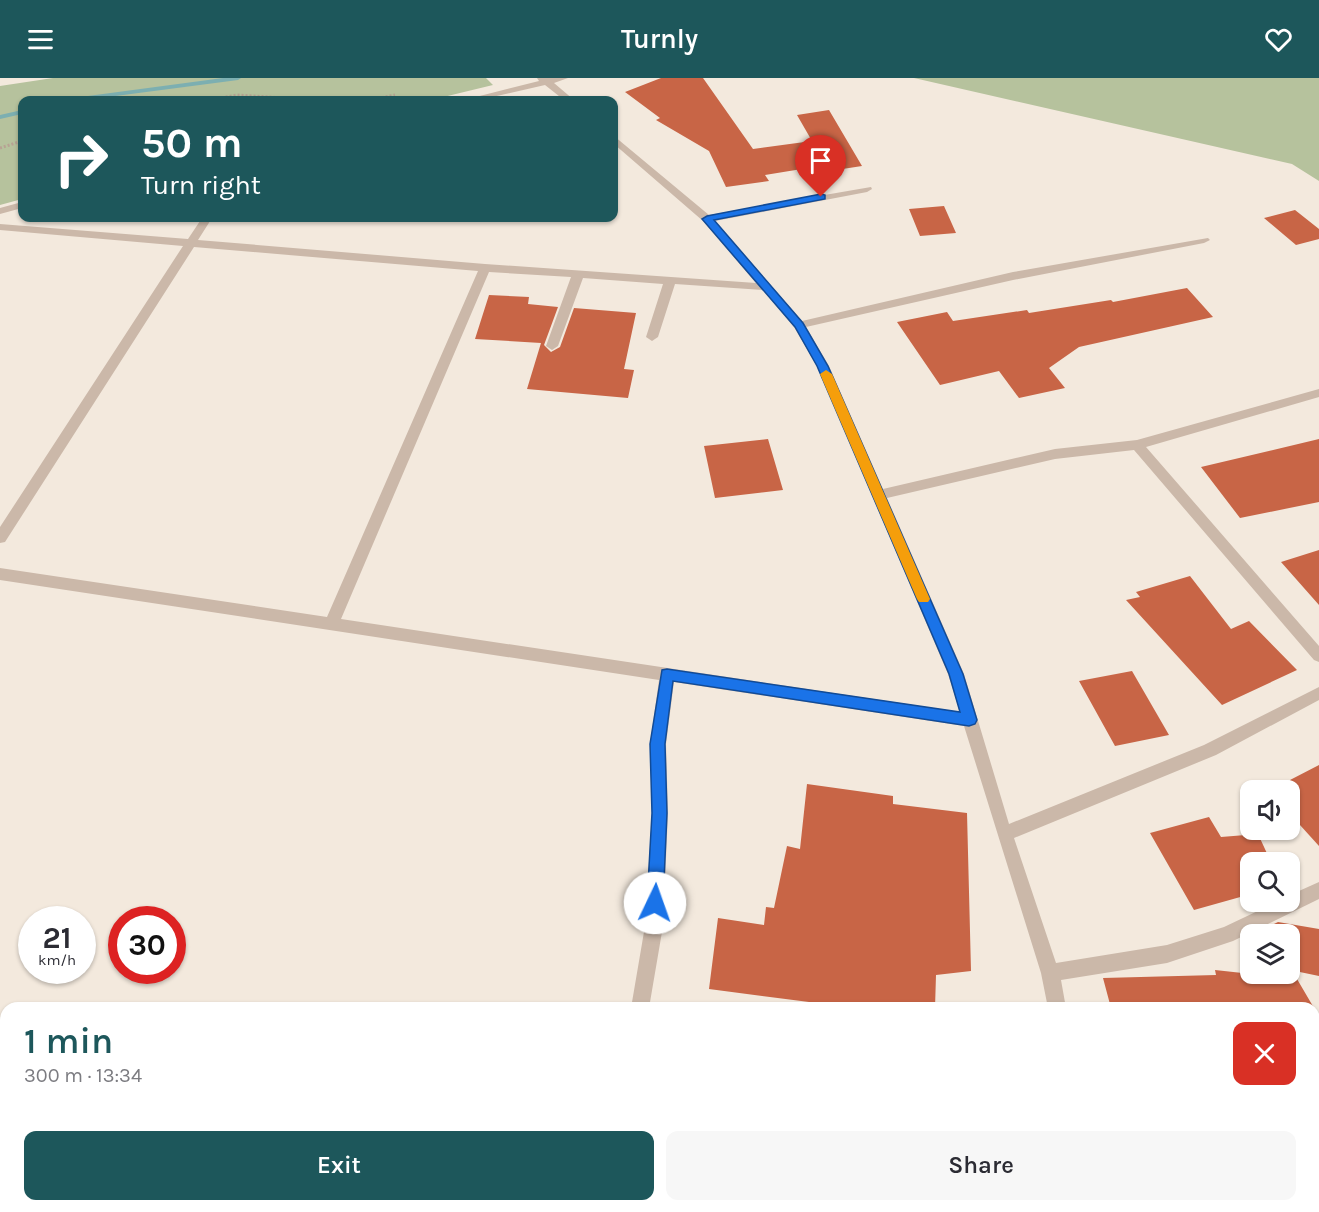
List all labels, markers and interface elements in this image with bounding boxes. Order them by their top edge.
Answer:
icon: menu [24,23,57,56]
text: Turnly [621,23,698,55]
icon: heart [1262,23,1295,56]
text: 50 m [141,118,243,168]
icon: right [42,120,120,198]
pin [795,135,846,197]
icon: arrive [804,144,837,177]
text: Turn right [141,169,261,201]
map controls [1240,780,1300,984]
button: sound [1240,780,1300,840]
button: search [1240,852,1300,912]
position arrow [623,871,687,935]
speed limit sign: 30 [108,906,186,984]
text: 21 [43,920,71,956]
button: layers [1240,924,1300,984]
text: km/h [38,951,76,969]
text: 1 min [24,1020,113,1062]
button: close [1233,1022,1296,1085]
text: 300 m · 13:34 [24,1064,142,1087]
button: Exit [24,1131,654,1200]
button: Share [666,1131,1296,1200]

